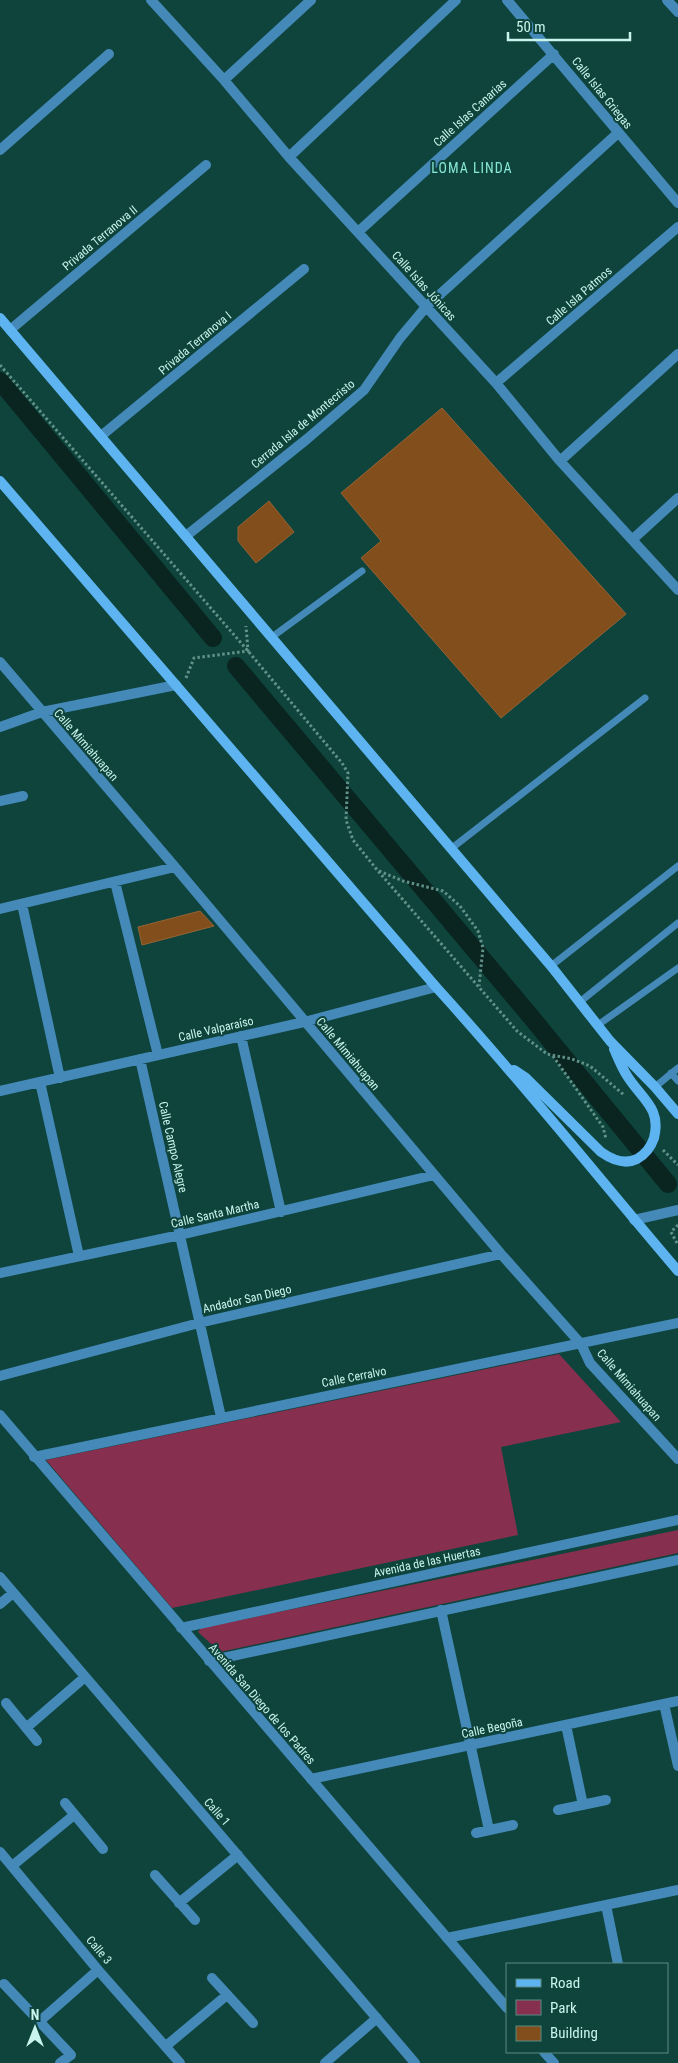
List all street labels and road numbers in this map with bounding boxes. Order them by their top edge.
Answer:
street label: Calle Islas Griegas [569,54,635,132]
street label: Calle Islas Canarias [431,77,509,149]
street label: Privada Terranova II [60,203,140,273]
street label: Calle Islas Jónicas [389,248,459,324]
street label: Calle Isla Patmos [543,264,615,328]
street label: Privada Terranova I [156,309,234,377]
street label: Cerrada Isla de Montecristo [248,377,358,471]
street label: Calle Mimiahuapan [51,706,121,784]
street label: Calle Valparaíso [177,1014,255,1044]
street label: Calle Mimiahuapan [314,1015,383,1093]
street label: Calle Campo Alegre [156,1100,190,1194]
street label: Calle Santa Martha [170,1197,261,1231]
street label: Andador San Diego [201,1282,293,1316]
street label: Calle Mimiahuapan [594,1346,664,1424]
street label: Calle Cerralvo [321,1364,387,1390]
street label: Avenida de las Huertas [372,1544,482,1580]
street label: Avenida San Diego de los Padres [206,1641,318,1767]
street label: Calle Begoña [460,1715,524,1741]
street label: Calle 1 [201,1795,233,1829]
street label: Calle 3 [83,1933,115,1967]

